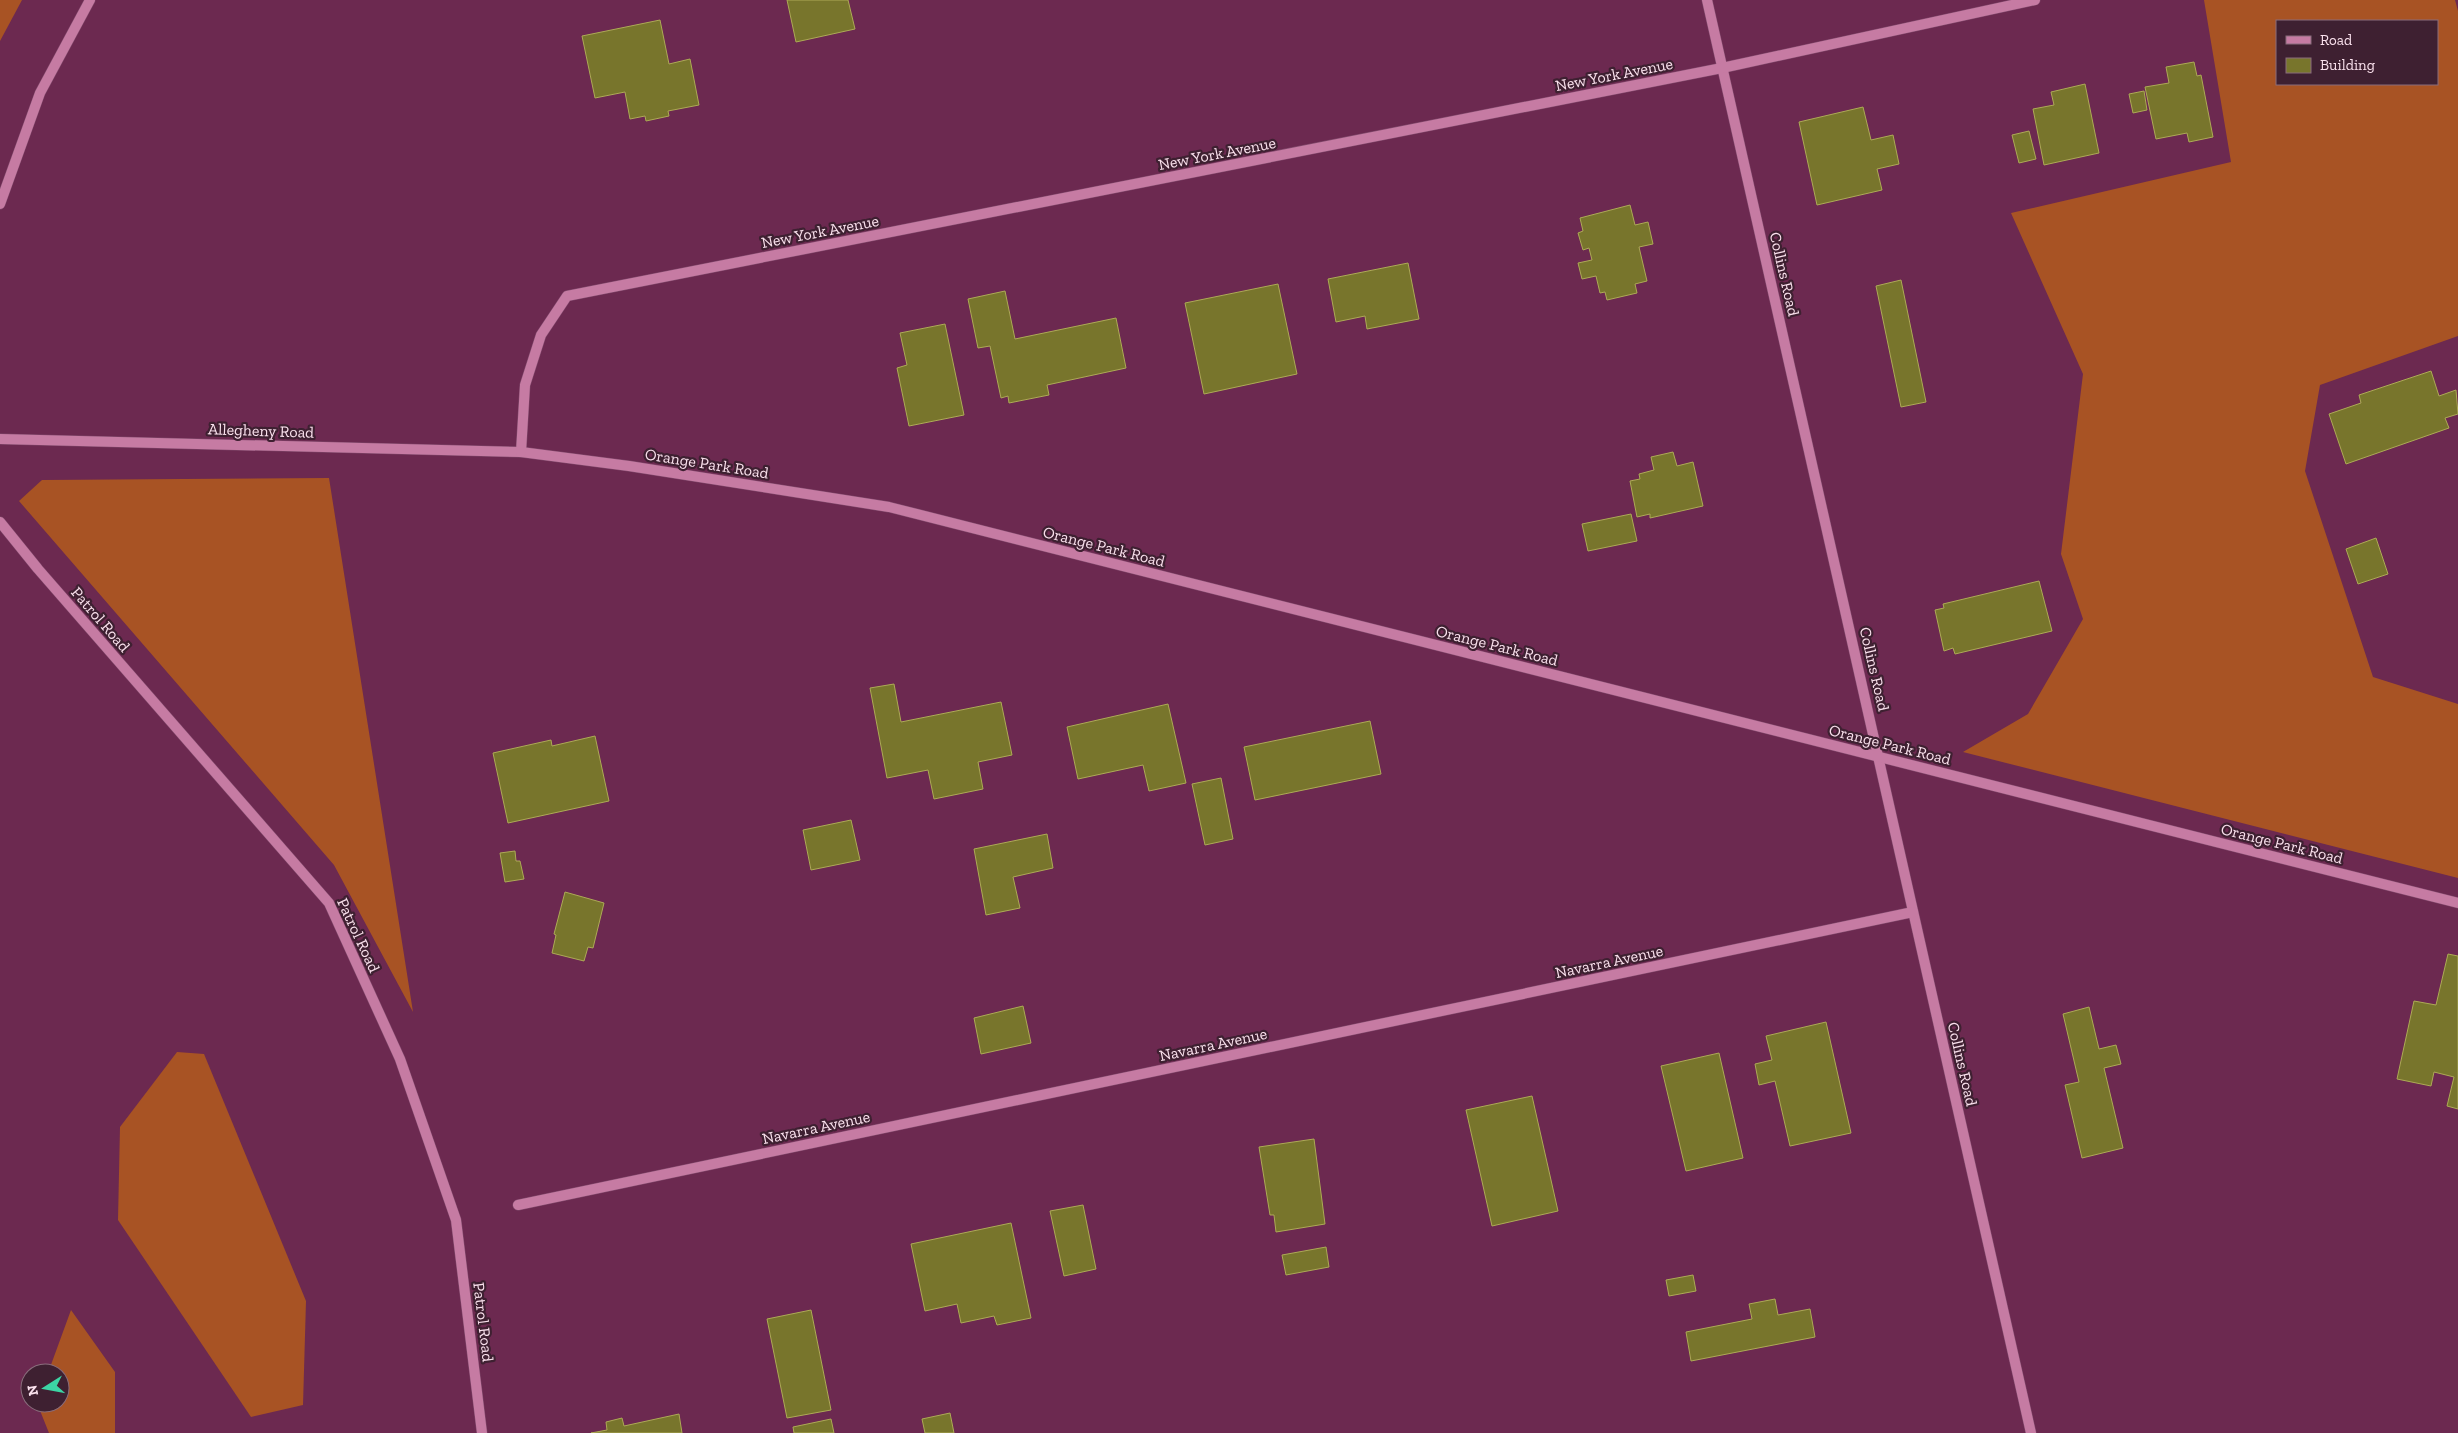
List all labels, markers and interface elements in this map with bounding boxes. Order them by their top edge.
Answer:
legend [2276,20,2438,85]
text: Road [2320,31,2353,49]
street label: New York Avenue [1554,54,1675,95]
text: Building [2320,56,2375,74]
street label: New York Avenue [1157,133,1278,174]
street label: New York Avenue [760,211,881,252]
street label: Collins Road [1766,230,1803,318]
street label: Allegheny Road [208,419,315,442]
street label: Orange Park Road [644,444,770,483]
street label: Orange Park Road [1041,522,1167,571]
street label: Patrol Road [67,583,134,656]
street label: Orange Park Road [1434,621,1560,670]
street label: Collins Road [1856,625,1893,713]
street label: Orange Park Road [1827,720,1953,769]
street label: Orange Park Road [2219,819,2345,868]
street label: Patrol Road [333,895,384,976]
street label: Navarra Avenue [1553,941,1665,982]
street label: Collins Road [1944,1020,1981,1108]
street label: Navarra Avenue [1157,1024,1269,1065]
street label: Navarra Avenue [760,1107,872,1148]
street label: Patrol Road [469,1281,498,1363]
north arrow [20,1363,70,1413]
text: N [23,1383,42,1397]

